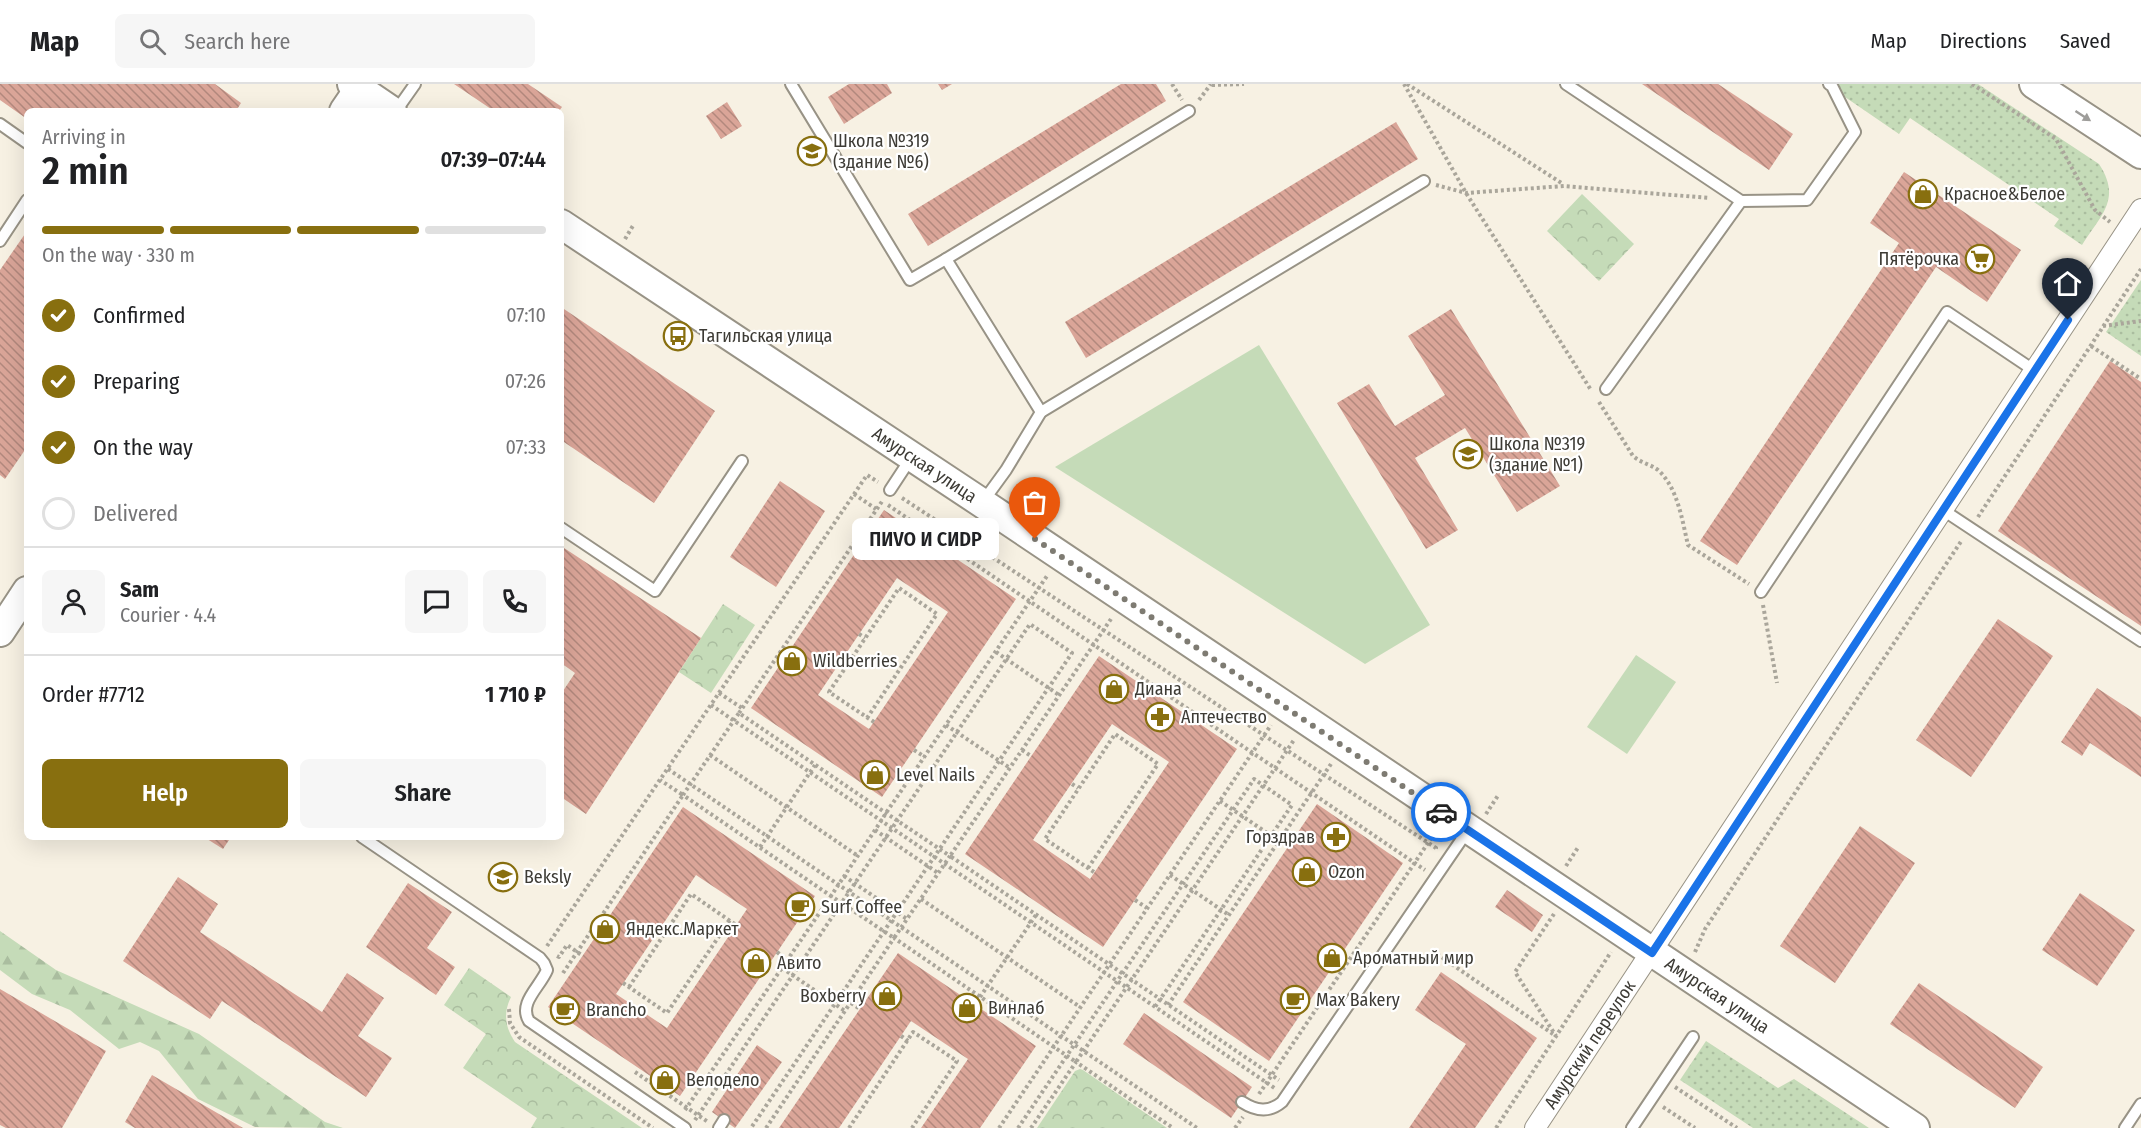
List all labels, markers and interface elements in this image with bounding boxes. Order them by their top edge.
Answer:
search box [115,14,535,68]
text: Map [30,25,79,58]
icon: search [136,25,169,58]
text: Search here [184,28,290,55]
text: Map [1870,28,1907,54]
text: Directions [1940,28,2027,54]
text: Saved [2060,28,2111,54]
one-way arrow [2075,110,2091,121]
text: Arriving in [42,125,126,149]
place label: Школа №319 (здание №6) [833,130,929,173]
school or university icon: Школа №319 (здание №6) [796,135,828,167]
text: 07:39–07:44 [440,146,546,173]
text: 2 min [42,148,129,194]
shop icon: Красное&Белое [1907,178,1939,210]
place label: Красное&Белое [1944,183,2065,205]
text: On the way · 330 m [42,243,195,267]
supermarket icon: Пятёрочка [1964,243,1996,275]
place label: Пятёрочка [1879,248,1959,270]
pin [2042,258,2093,320]
icon: home [2051,267,2084,300]
icon: check [42,299,75,332]
text: Confirmed [93,302,186,329]
text: 07:10 [506,303,546,327]
bus stop icon: Тагильская улица [662,320,694,352]
place label: Тагильская улица [699,325,833,347]
icon: check [42,365,75,398]
text: Preparing [93,368,179,395]
text: 07:26 [505,369,546,393]
street label: Амурская улица [868,422,981,508]
icon: check [42,431,75,464]
place label: Школа №319 (здание №1) [1489,433,1585,476]
text: On the way [93,434,193,461]
text: 07:33 [505,435,546,459]
school or university icon: Школа №319 (здание №1) [1452,438,1484,470]
pin [1009,477,1060,539]
icon: bag [1018,486,1051,519]
text: Delivered [93,500,178,527]
callout: ПИVO И СИDР [852,518,999,560]
text: ПИVO И СИDР [869,527,982,551]
button: person [42,570,105,633]
button: chat [405,570,468,633]
button: phone [483,570,546,633]
text: Sam [120,576,159,603]
text: Courier · 4.4 [120,603,216,627]
shop icon: Wildberries [776,645,808,677]
place label: Wildberries [813,650,898,672]
shop icon: Диана [1098,673,1130,705]
place label: Диана [1134,678,1182,700]
text: Order #7712 [42,681,145,708]
text: 1 710 ₽ [485,681,546,708]
pharmacy icon: Аптечество [1144,701,1176,733]
place label: Аптечество [1181,706,1267,728]
button: Help [42,759,288,828]
button: Share [300,759,546,828]
shop icon: Level Nails [859,759,891,791]
place label: Level Nails [896,764,975,786]
courier [1411,782,1471,842]
icon: car [1425,796,1458,829]
pharmacy icon: Горздрав [1320,821,1352,853]
place label: Горздрав [1246,826,1315,848]
shop icon: Ozon [1291,856,1323,888]
school or university icon: Beksly [487,861,519,893]
place label: Ozon [1328,861,1365,883]
place label: Beksly [524,866,571,888]
cafe icon: Surf Coffee [784,891,816,923]
place label: Surf Coffee [821,896,902,918]
shop icon: Яндекс.Маркет [589,913,621,945]
place label: Яндекс.Маркет [626,918,739,940]
shop icon: Ароматный мир [1316,942,1348,974]
shop icon: Авито [740,947,772,979]
place label: Ароматный мир [1353,947,1474,969]
place label: Авито [777,952,822,974]
street label: Амурская улица [1661,953,1774,1038]
street label: Амурский переулок [1540,976,1641,1113]
shop icon: Boxberry [871,980,903,1012]
cafe icon: Max Bakery [1279,984,1311,1016]
place label: Boxberry [800,985,866,1007]
place label: Max Bakery [1316,989,1400,1011]
shop icon: Винлаб [951,992,983,1024]
cafe icon: Brancho [549,994,581,1026]
place label: Винлаб [988,997,1045,1019]
place label: Brancho [586,999,647,1021]
shop icon: Велодело [649,1064,681,1096]
place label: Велодело [686,1069,760,1091]

